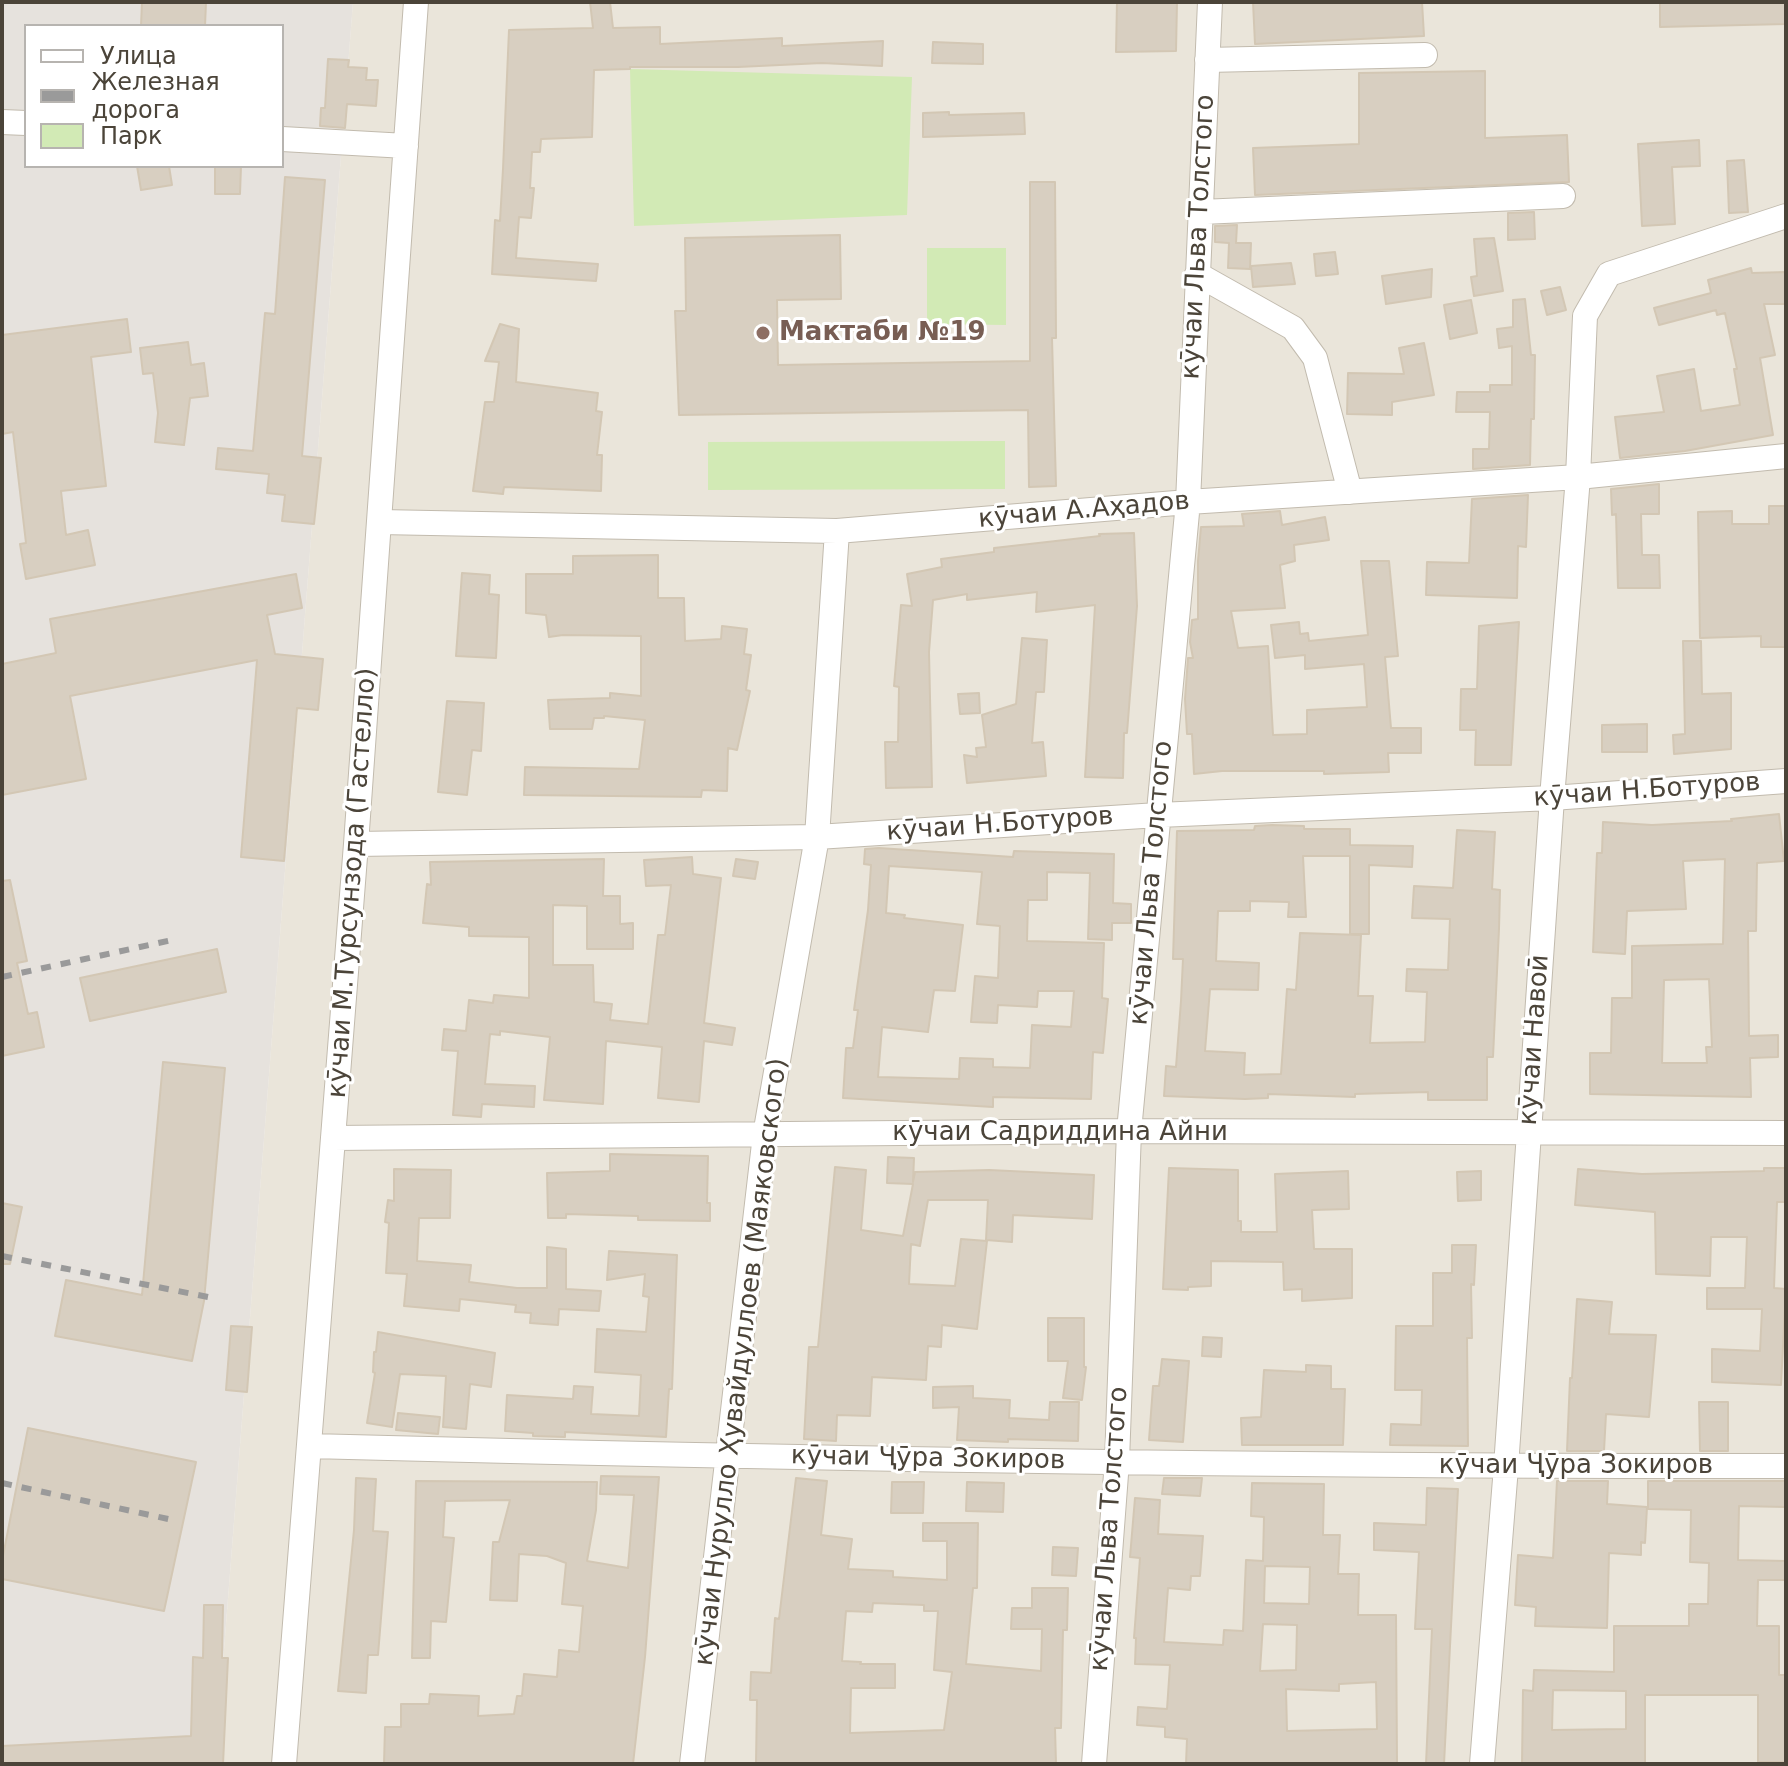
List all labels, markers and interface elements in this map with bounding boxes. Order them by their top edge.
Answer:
legend [24,24,284,168]
text: Улица [100,42,177,70]
text: Железная дорога [91,68,220,124]
street label: кӯчаи Льва Толстого [1176,94,1222,380]
text: Парк [100,122,162,150]
place label: Мактаби №19 [779,317,986,349]
marker: Мактаби №19 [754,324,772,342]
street label: кӯчаи А.Аҳадов [977,486,1191,536]
street label: кӯчаи М.Турсунзода (Гастелло) [322,667,384,1099]
street label: кӯчаи Льва Толстого [1124,740,1180,1026]
street label: кӯчаи Н.Ботуров [1533,768,1761,814]
street label: кӯчаи Н.Ботуров [886,802,1114,848]
street label: кӯчаи Навоӣ [1513,954,1557,1126]
street label: кӯчаи Нурулло Ҳувайдуллоев (Маяковского) [689,1056,795,1668]
street label: кӯчаи Садриддина Айни [892,1117,1228,1149]
street label: кӯчаи Льва Толстого [1084,1386,1136,1672]
street label: кӯчаи Ҷӯра Зокиров [791,1441,1065,1477]
street label: кӯчаи Ҷӯра Зокиров [1439,1450,1713,1482]

